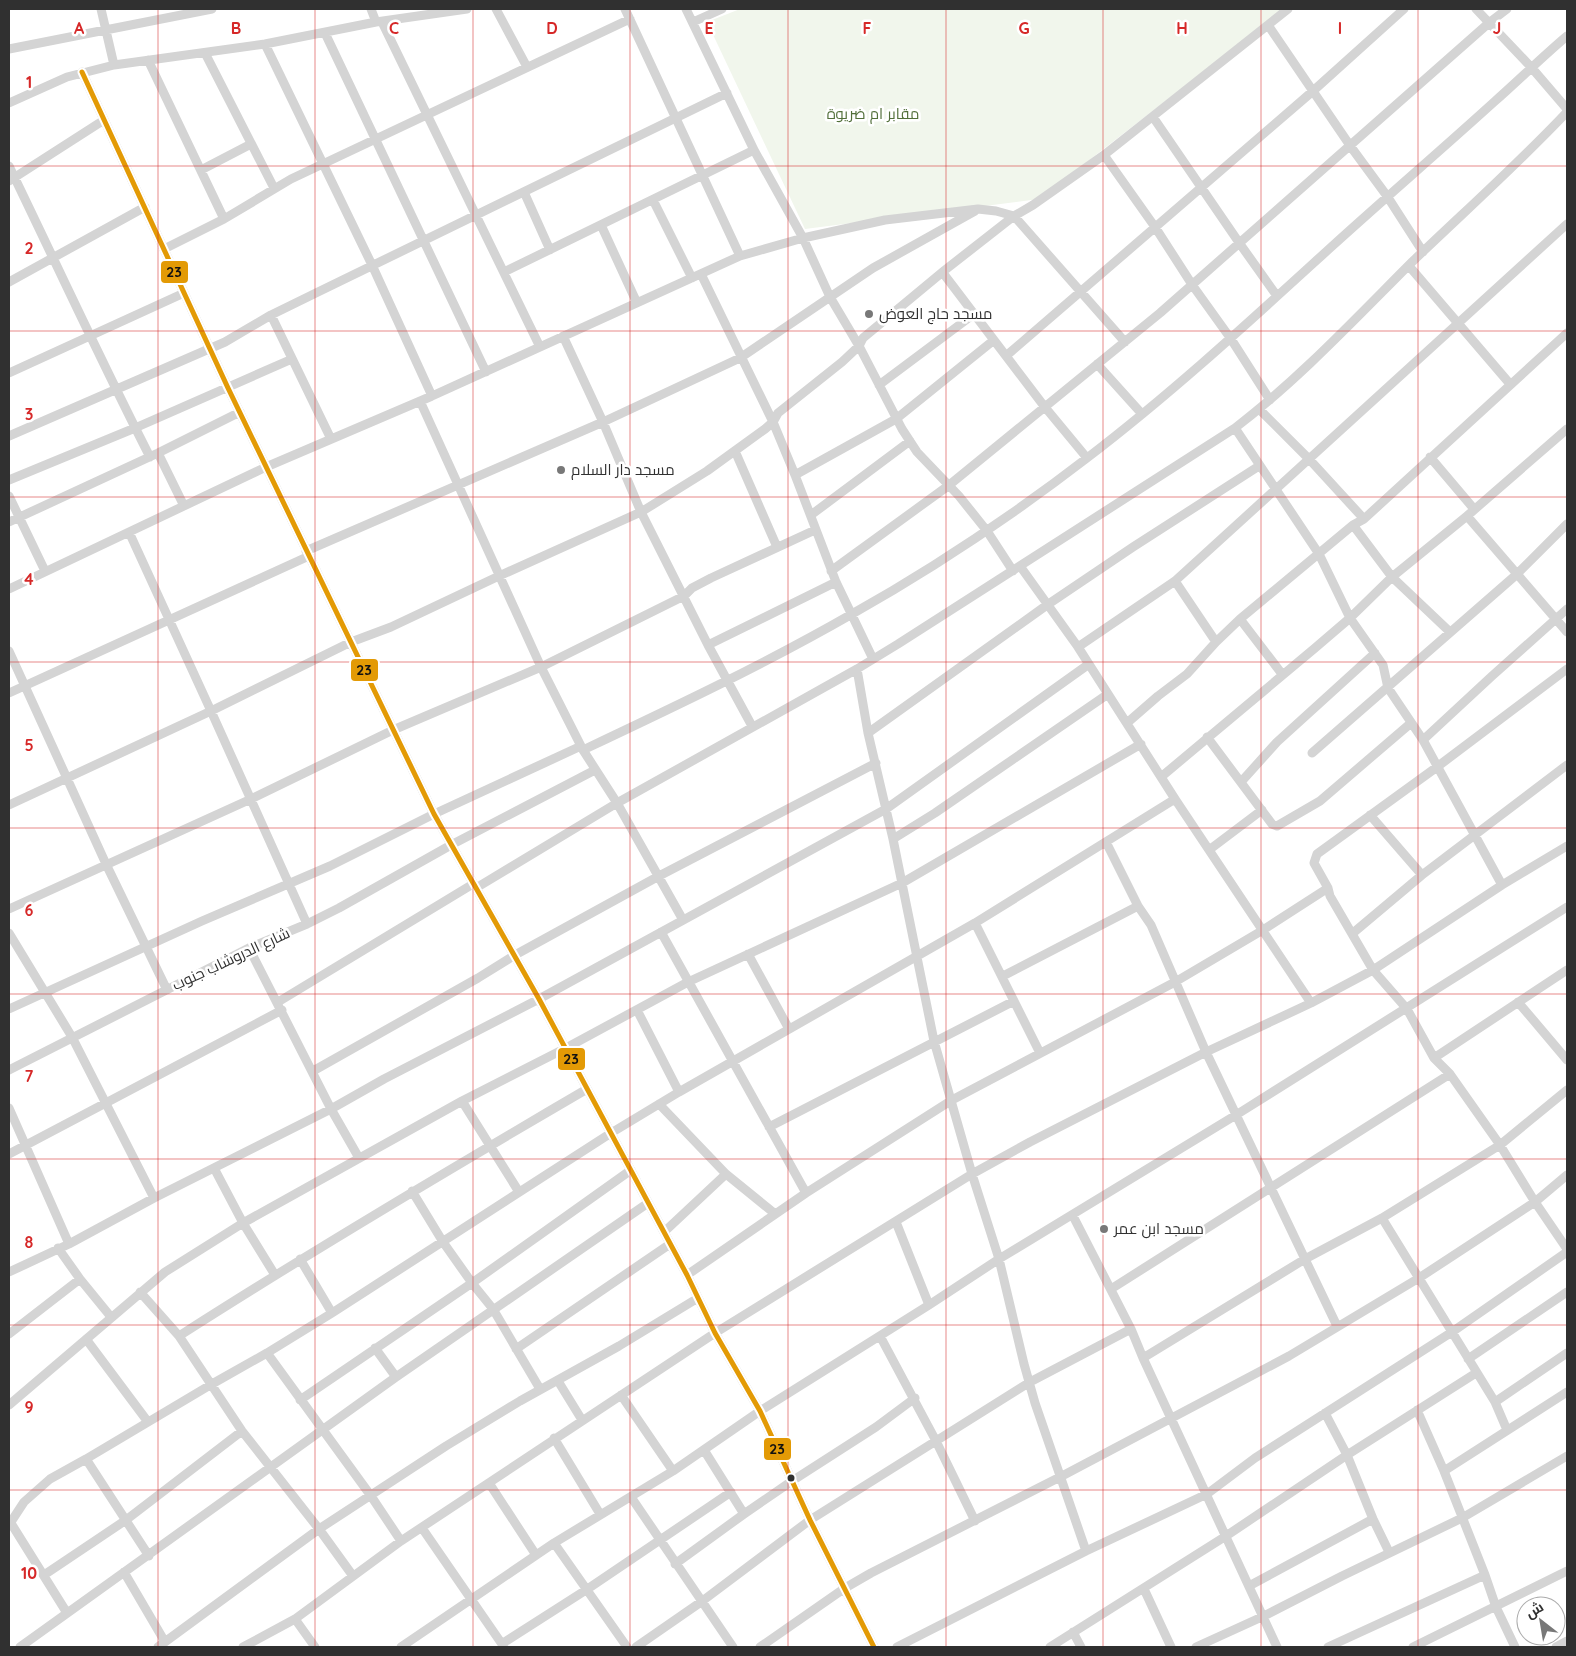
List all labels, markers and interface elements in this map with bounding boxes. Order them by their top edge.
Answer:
text: A [74,18,85,38]
text: B [231,18,241,38]
text: C [389,18,399,38]
text: D [546,18,558,38]
text: E [704,18,714,38]
text: F [863,18,872,38]
text: G [1018,18,1030,38]
text: H [1176,18,1188,38]
text: I [1338,18,1342,38]
text: J [1493,18,1501,38]
text: 1 [26,72,32,92]
park label: مقابر ام ضريوة [827,104,919,124]
text: 2 [24,238,34,258]
line badge: 23 [160,260,189,284]
text: 23 [166,263,182,281]
place label: مسجد حاج العوض [879,304,992,325]
marker: مسجد حاج العوض [863,308,875,320]
text: 3 [25,404,33,424]
place label: مسجد دار السلام [571,460,675,480]
marker: مسجد دار السلام [555,464,567,476]
text: 4 [24,569,34,589]
line badge: 23 [350,658,379,682]
text: 23 [356,661,372,679]
text: 5 [24,735,34,755]
text: 6 [25,900,34,920]
street label: شارع الدروشاب جنوب [169,923,293,996]
line badge: 23 [557,1047,586,1071]
text: 23 [563,1050,579,1068]
text: 7 [25,1066,34,1086]
place label: مسجد ابن عمر [1113,1219,1204,1239]
marker: مسجد ابن عمر [1098,1223,1110,1235]
text: 8 [25,1232,34,1252]
text: 9 [24,1397,34,1417]
line badge: 23 [763,1437,792,1461]
text: 23 [769,1440,785,1458]
unlabelled marker [786,1473,796,1483]
text: 10 [21,1563,37,1583]
north arrow [1516,1596,1566,1646]
text: ش [1522,1597,1547,1622]

